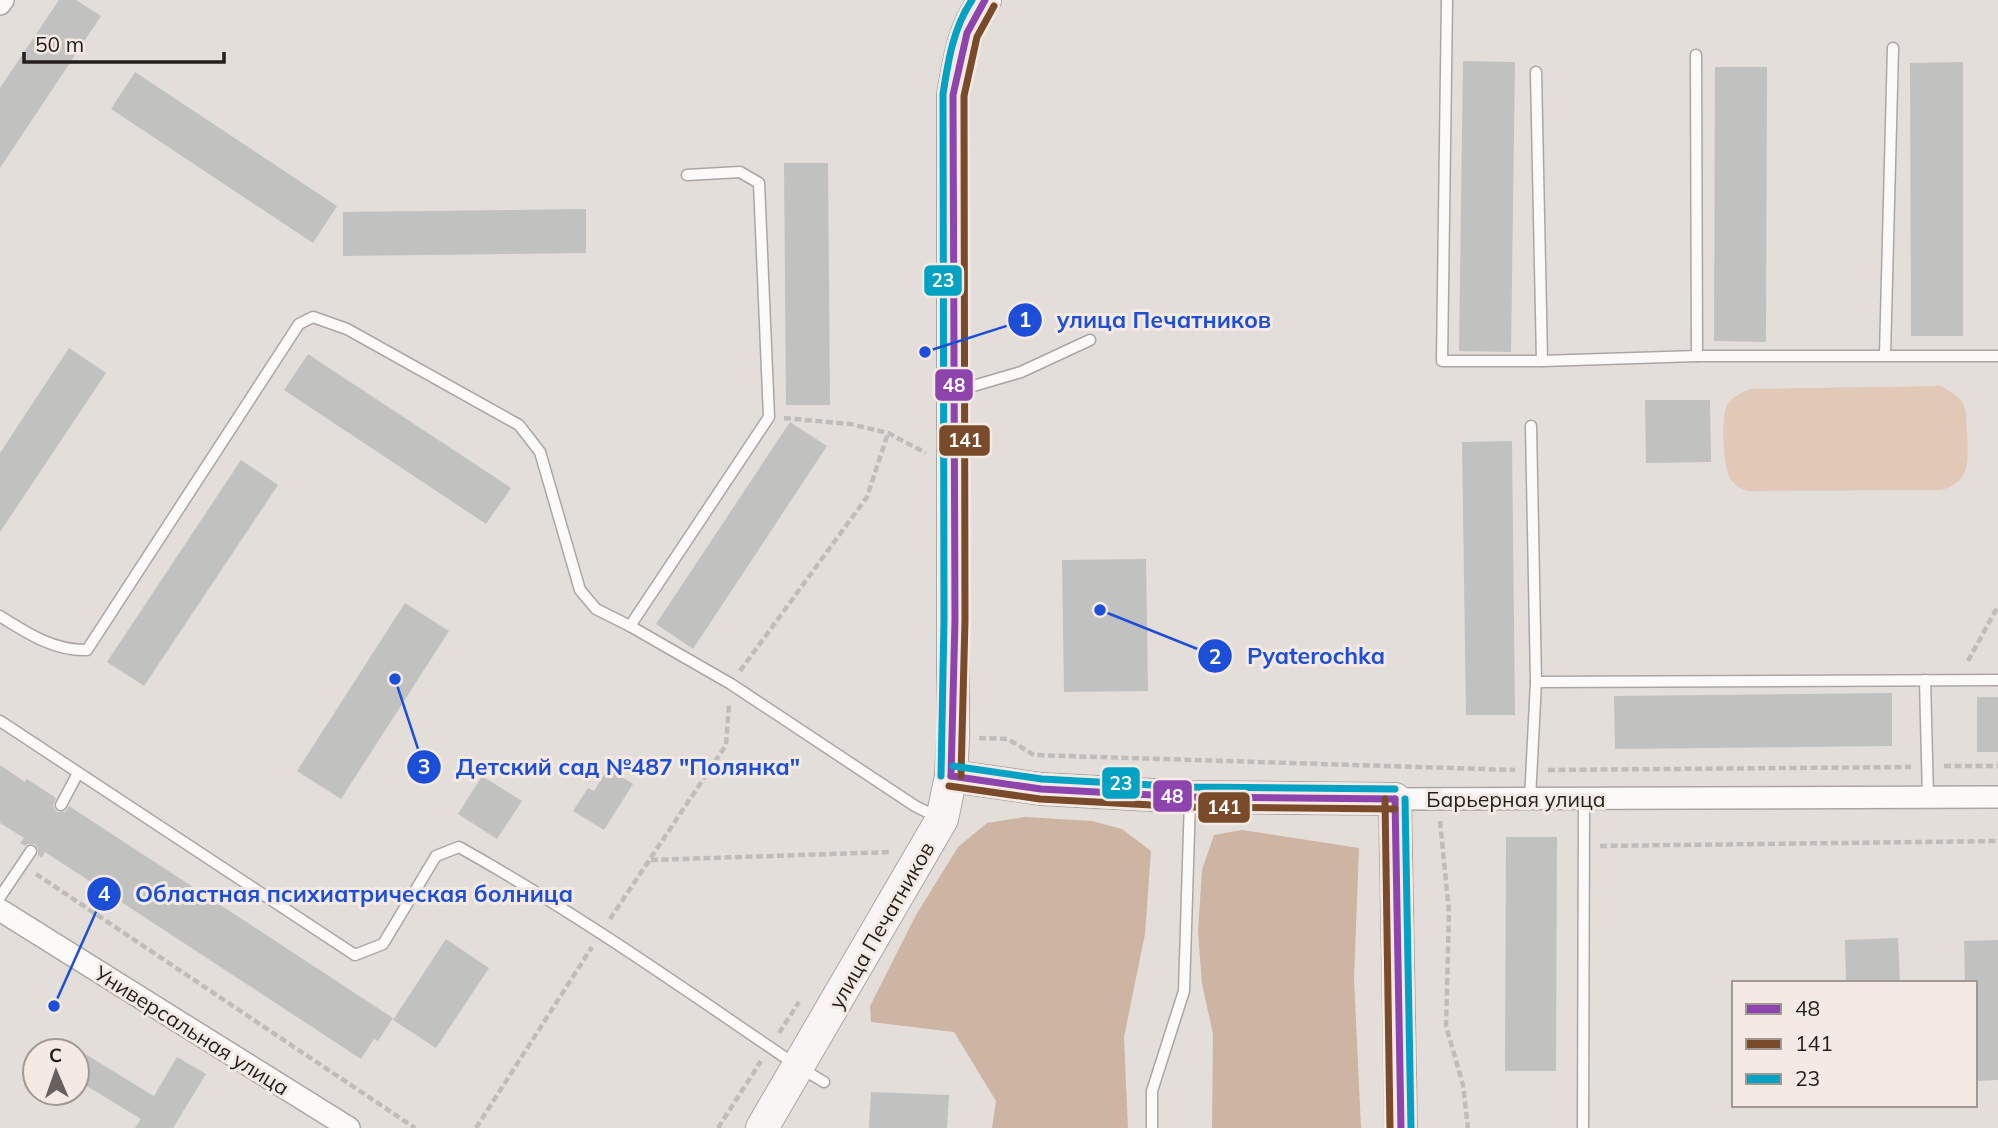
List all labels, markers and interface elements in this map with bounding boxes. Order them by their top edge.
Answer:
scale bar [24,21,224,65]
text: 50 m [35,31,84,57]
line badge: 23 [923,264,963,297]
text: 23 [932,268,954,292]
callout: улица Печатников [1007,298,1285,342]
text: улица Печатников [1057,305,1271,334]
text: 1 [1019,306,1031,332]
line badge: 48 [934,368,974,402]
text: 48 [943,373,965,397]
line badge: 141 [938,424,991,457]
text: 141 [948,428,982,452]
callout: Pyaterochka [1198,634,1399,678]
text: Pyaterochka [1247,641,1385,670]
text: 2 [1209,643,1221,669]
callout: Детский сад №487 "Полянка" [407,745,814,789]
text: Детский сад №487 "Полянка" [456,752,800,781]
text: 3 [418,753,430,779]
line badge: 23 [1101,766,1141,800]
text: 23 [1110,771,1132,795]
line badge: 48 [1152,779,1193,813]
text: 48 [1161,784,1183,808]
street label: Барьерная улица [1426,786,1606,812]
line badge: 141 [1197,791,1251,824]
text: 141 [1207,795,1241,819]
street label: улица Печатников [823,837,939,1013]
callout: Областная психиатрическая болница [86,872,587,916]
text: Областная психиатрическая болница [135,879,573,908]
text: 4 [98,880,111,906]
street label: Универсальная улица [89,959,294,1101]
legend [1732,981,1977,1107]
text: 48 [1795,995,1820,1021]
text: 141 [1795,1030,1833,1056]
north arrow [21,1037,91,1107]
text: С [48,1043,62,1067]
text: 23 [1795,1065,1820,1091]

